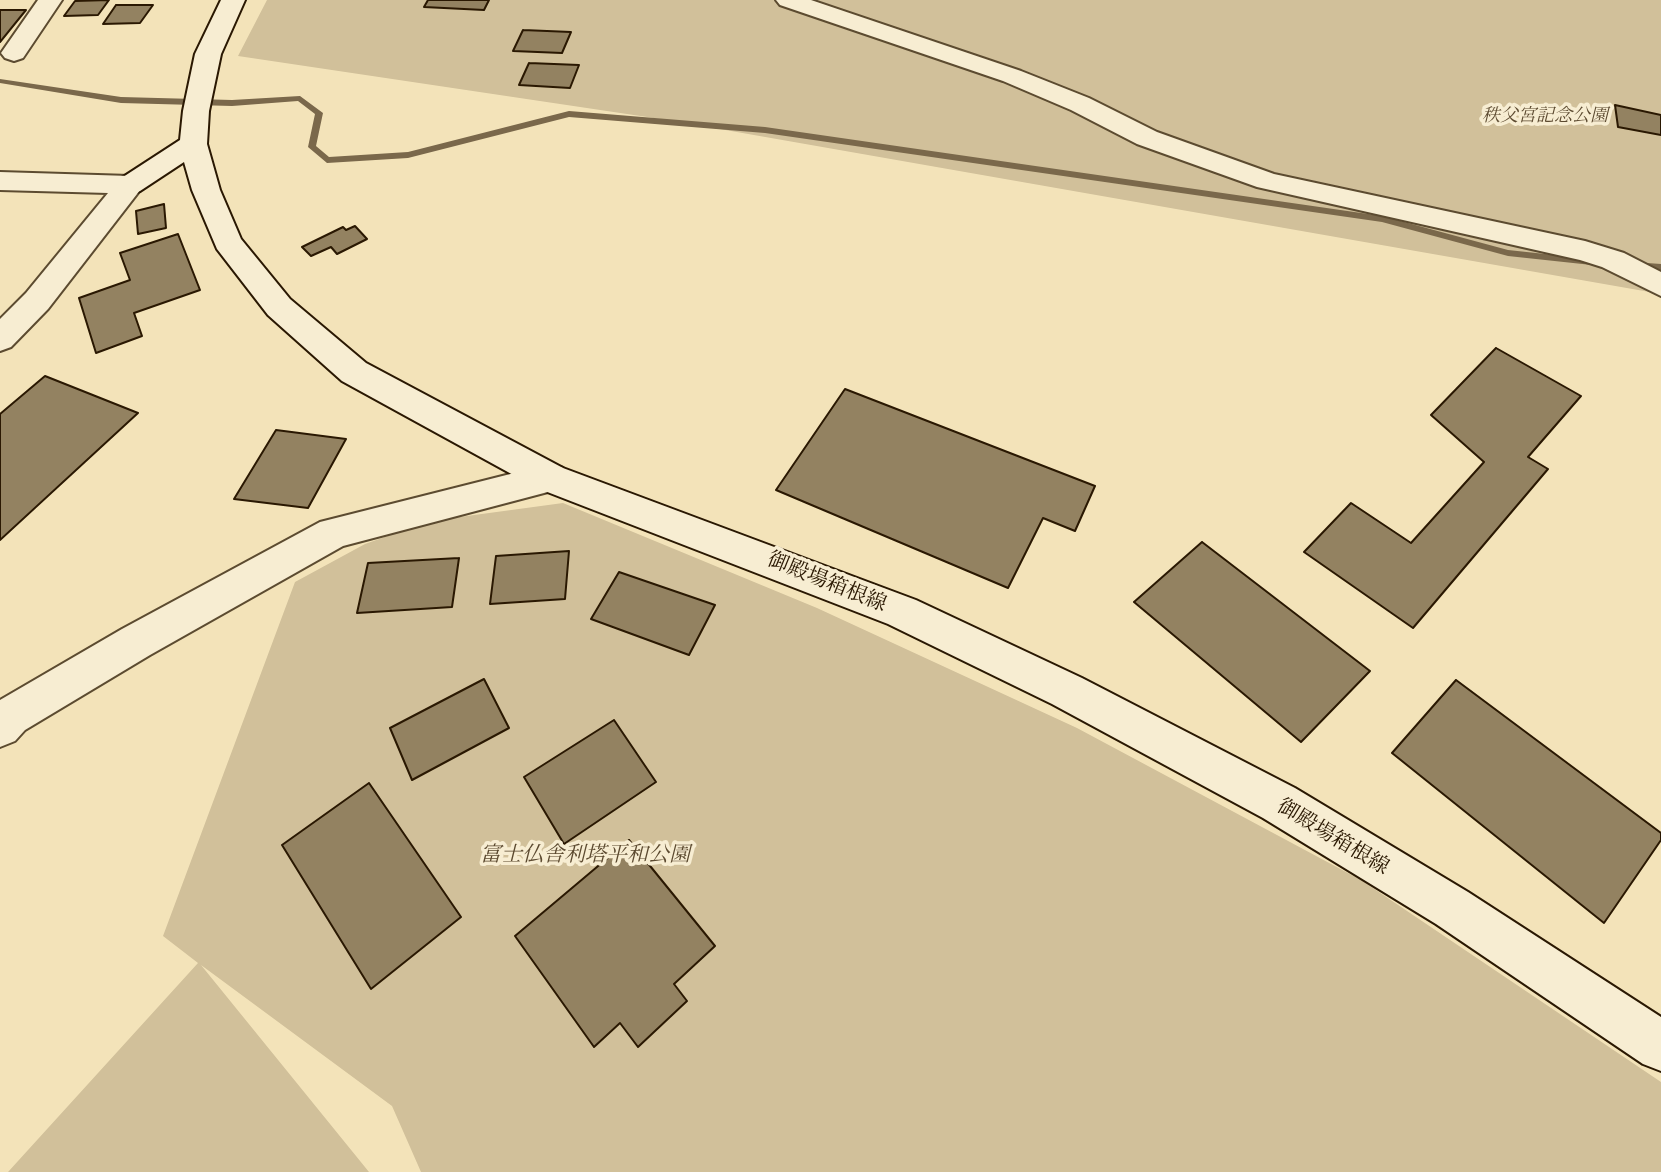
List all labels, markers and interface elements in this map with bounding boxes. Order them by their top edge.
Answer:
park label: 秩父宮記念公園 [1482,105,1608,127]
street label: 御殿場箱根線 [764,547,890,617]
street label: 御殿場箱根線 [1273,794,1393,880]
park label: 富士仏舎利塔平和公園 [480,842,690,868]

